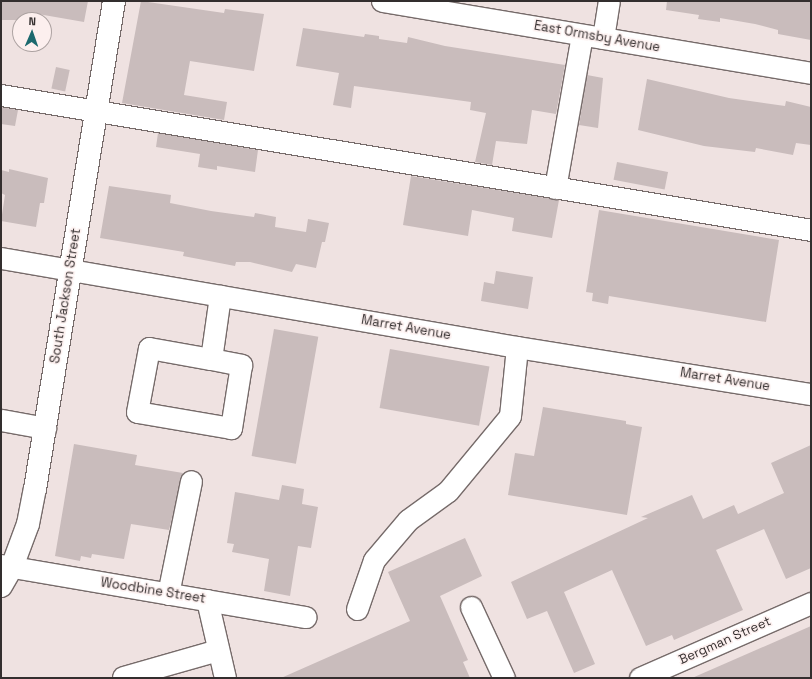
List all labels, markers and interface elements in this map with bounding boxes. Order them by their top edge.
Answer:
north arrow [12,12,52,52]
text: N [28,14,36,28]
street label: East Ormsby Avenue [533,18,661,56]
street label: South Jackson Street [48,227,84,365]
street label: Marret Avenue [360,312,452,344]
street label: Marret Avenue [679,365,771,395]
street label: Woodbine Street [99,575,207,607]
street label: Bergman Street [677,614,773,668]

